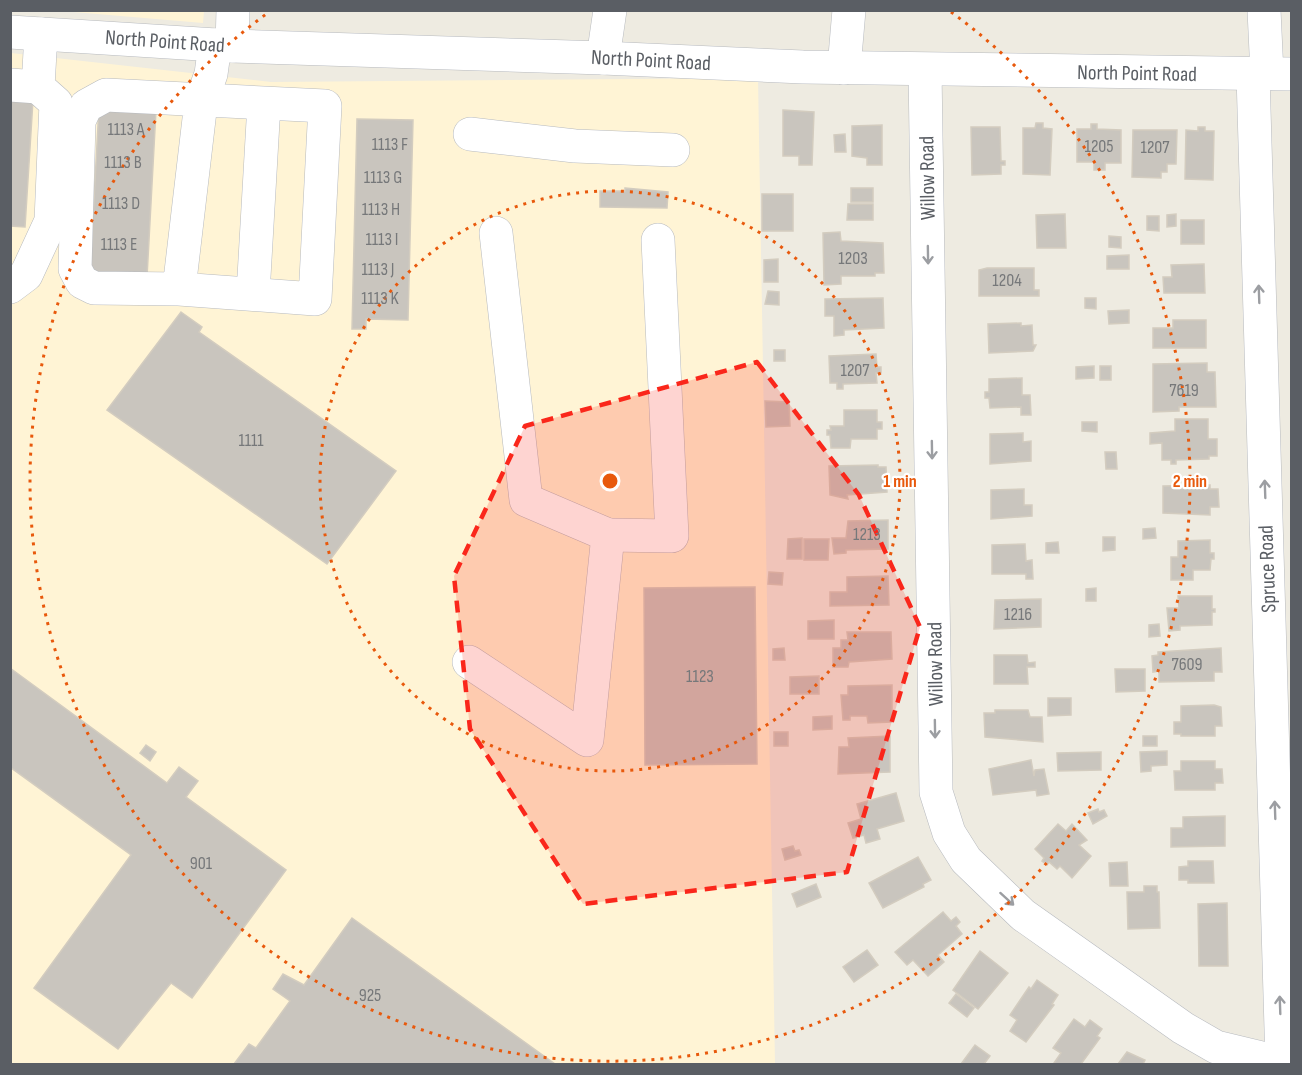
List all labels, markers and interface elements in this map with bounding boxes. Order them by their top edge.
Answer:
street label: North Point Road [104,25,226,58]
street label: North Point Road [591,45,711,76]
street label: North Point Road [1077,60,1197,87]
house number: 1113 A [107,119,145,140]
house number: 1113 F [372,134,408,155]
street label: Willow Road [914,136,941,220]
house number: 1205 [1084,136,1114,157]
house number: 1207 [1140,137,1170,158]
house number: 1113 B [104,152,142,173]
house number: 1113 G [364,167,402,188]
house number: 1113 D [102,193,140,214]
house number: 1113 H [362,199,400,220]
house number: 1113 I [366,229,398,250]
house number: 1113 E [101,234,137,255]
one-way arrow [922,244,934,264]
house number: 1203 [838,248,868,269]
house number: 1113 J [362,259,395,280]
house number: 1204 [992,270,1022,291]
one-way arrow [1253,285,1265,305]
house number: 1113 K [361,288,400,309]
house number: 1207 [840,360,870,381]
house number: 7619 [1169,380,1199,401]
house number: 1111 [238,430,264,451]
one-way arrow [926,439,938,459]
centre of rings [600,471,620,491]
text: 1 min [883,471,917,492]
text: 2 min [1173,471,1207,492]
one-way arrow [1259,480,1271,500]
house number: 1213 [853,524,881,545]
street label: Spruce Road [1253,525,1282,613]
house number: 1216 [1004,604,1032,625]
street label: Willow Road [922,622,949,706]
house number: 7609 [1171,654,1203,675]
house number: 1123 [686,666,714,687]
one-way arrow [929,718,941,738]
one-way arrow [1269,801,1280,821]
house number: 901 [190,853,213,874]
one-way arrow [999,892,1014,907]
house number: 925 [359,985,381,1006]
one-way arrow [1275,996,1286,1016]

